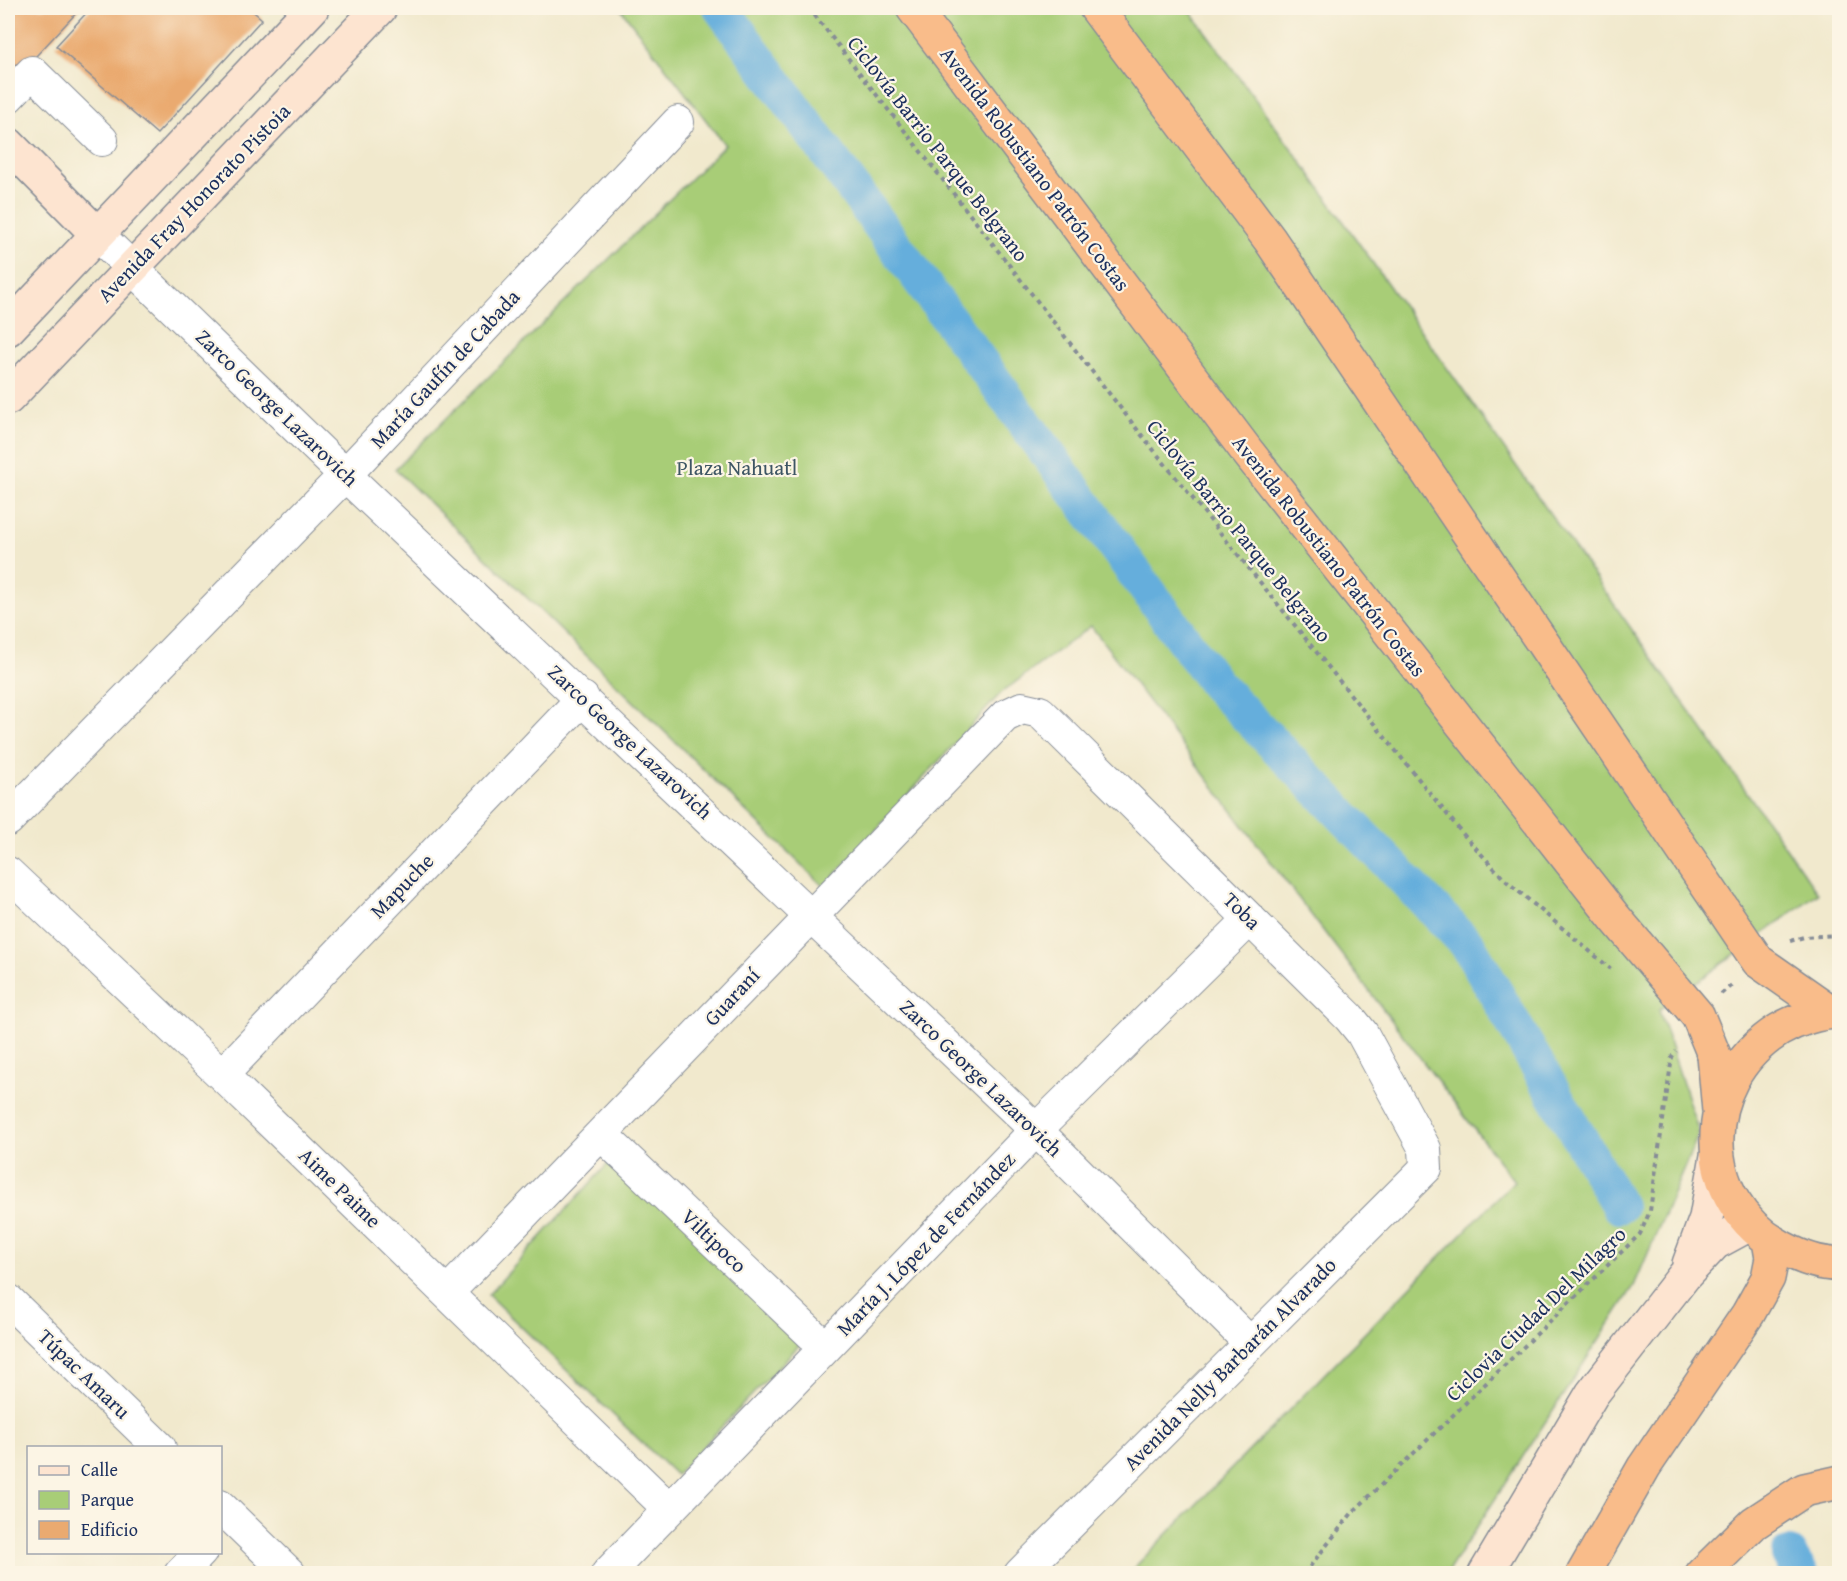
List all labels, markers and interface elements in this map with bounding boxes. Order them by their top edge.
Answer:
street label: Ciclovía Barrio Parque Belgrano [840,29,1037,268]
street label: Avenida Robustiano Patrón Costas [933,40,1138,298]
street label: Avenida Fray Honorato Pistoia [90,96,297,309]
street label: María Gaufín de Cabada [362,282,527,455]
street label: Zarco George Lazarovich [189,322,366,494]
street label: Ciclovía Barrio Parque Belgrano [1139,412,1339,649]
street label: Avenida Robustiano Patrón Costas [1225,428,1434,683]
park label: Plaza Nahuatl [677,452,798,483]
street label: Zarco George Lazarovich [541,657,720,827]
street label: Mapuche [363,846,441,925]
street label: Toba [1216,885,1268,937]
street label: Guaraní [697,960,767,1033]
street label: Zarco George Lazarovich [893,992,1070,1164]
street label: Aime Paime [292,1140,389,1235]
street label: María J. López de Fernández [829,1144,1022,1343]
street label: Viltipoco [674,1201,754,1280]
street label: Ciclovia Ciudad Del Milagro [1438,1219,1633,1408]
street label: Avenida Nelly Barbarán Alvarado [1116,1250,1343,1477]
street label: Túpac Amaru [31,1321,138,1426]
legend [27,1446,222,1554]
text: Calle [81,1456,118,1483]
text: Parque [81,1486,134,1513]
text: Edificio [81,1516,138,1543]

